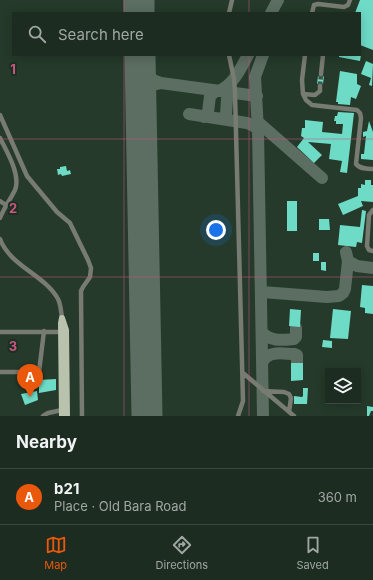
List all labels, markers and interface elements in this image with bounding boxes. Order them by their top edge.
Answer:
search box [12,12,361,56]
icon: search [26,23,48,45]
text: Search here [58,25,144,44]
text: 1 [10,61,16,77]
text: 2 [9,200,17,216]
your location [206,220,226,240]
text: 3 [9,338,17,354]
pin: A [17,364,43,397]
map controls [325,368,361,404]
button: layers [325,368,361,404]
text: Nearby [16,432,77,452]
text: b21 [54,479,79,498]
text: A [24,489,34,505]
text: 360 m [318,489,357,505]
text: Place · Old Bara Road [54,498,187,514]
tab: Map [44,534,67,572]
tab: Directions [156,534,208,572]
tab: Saved [297,534,329,572]

